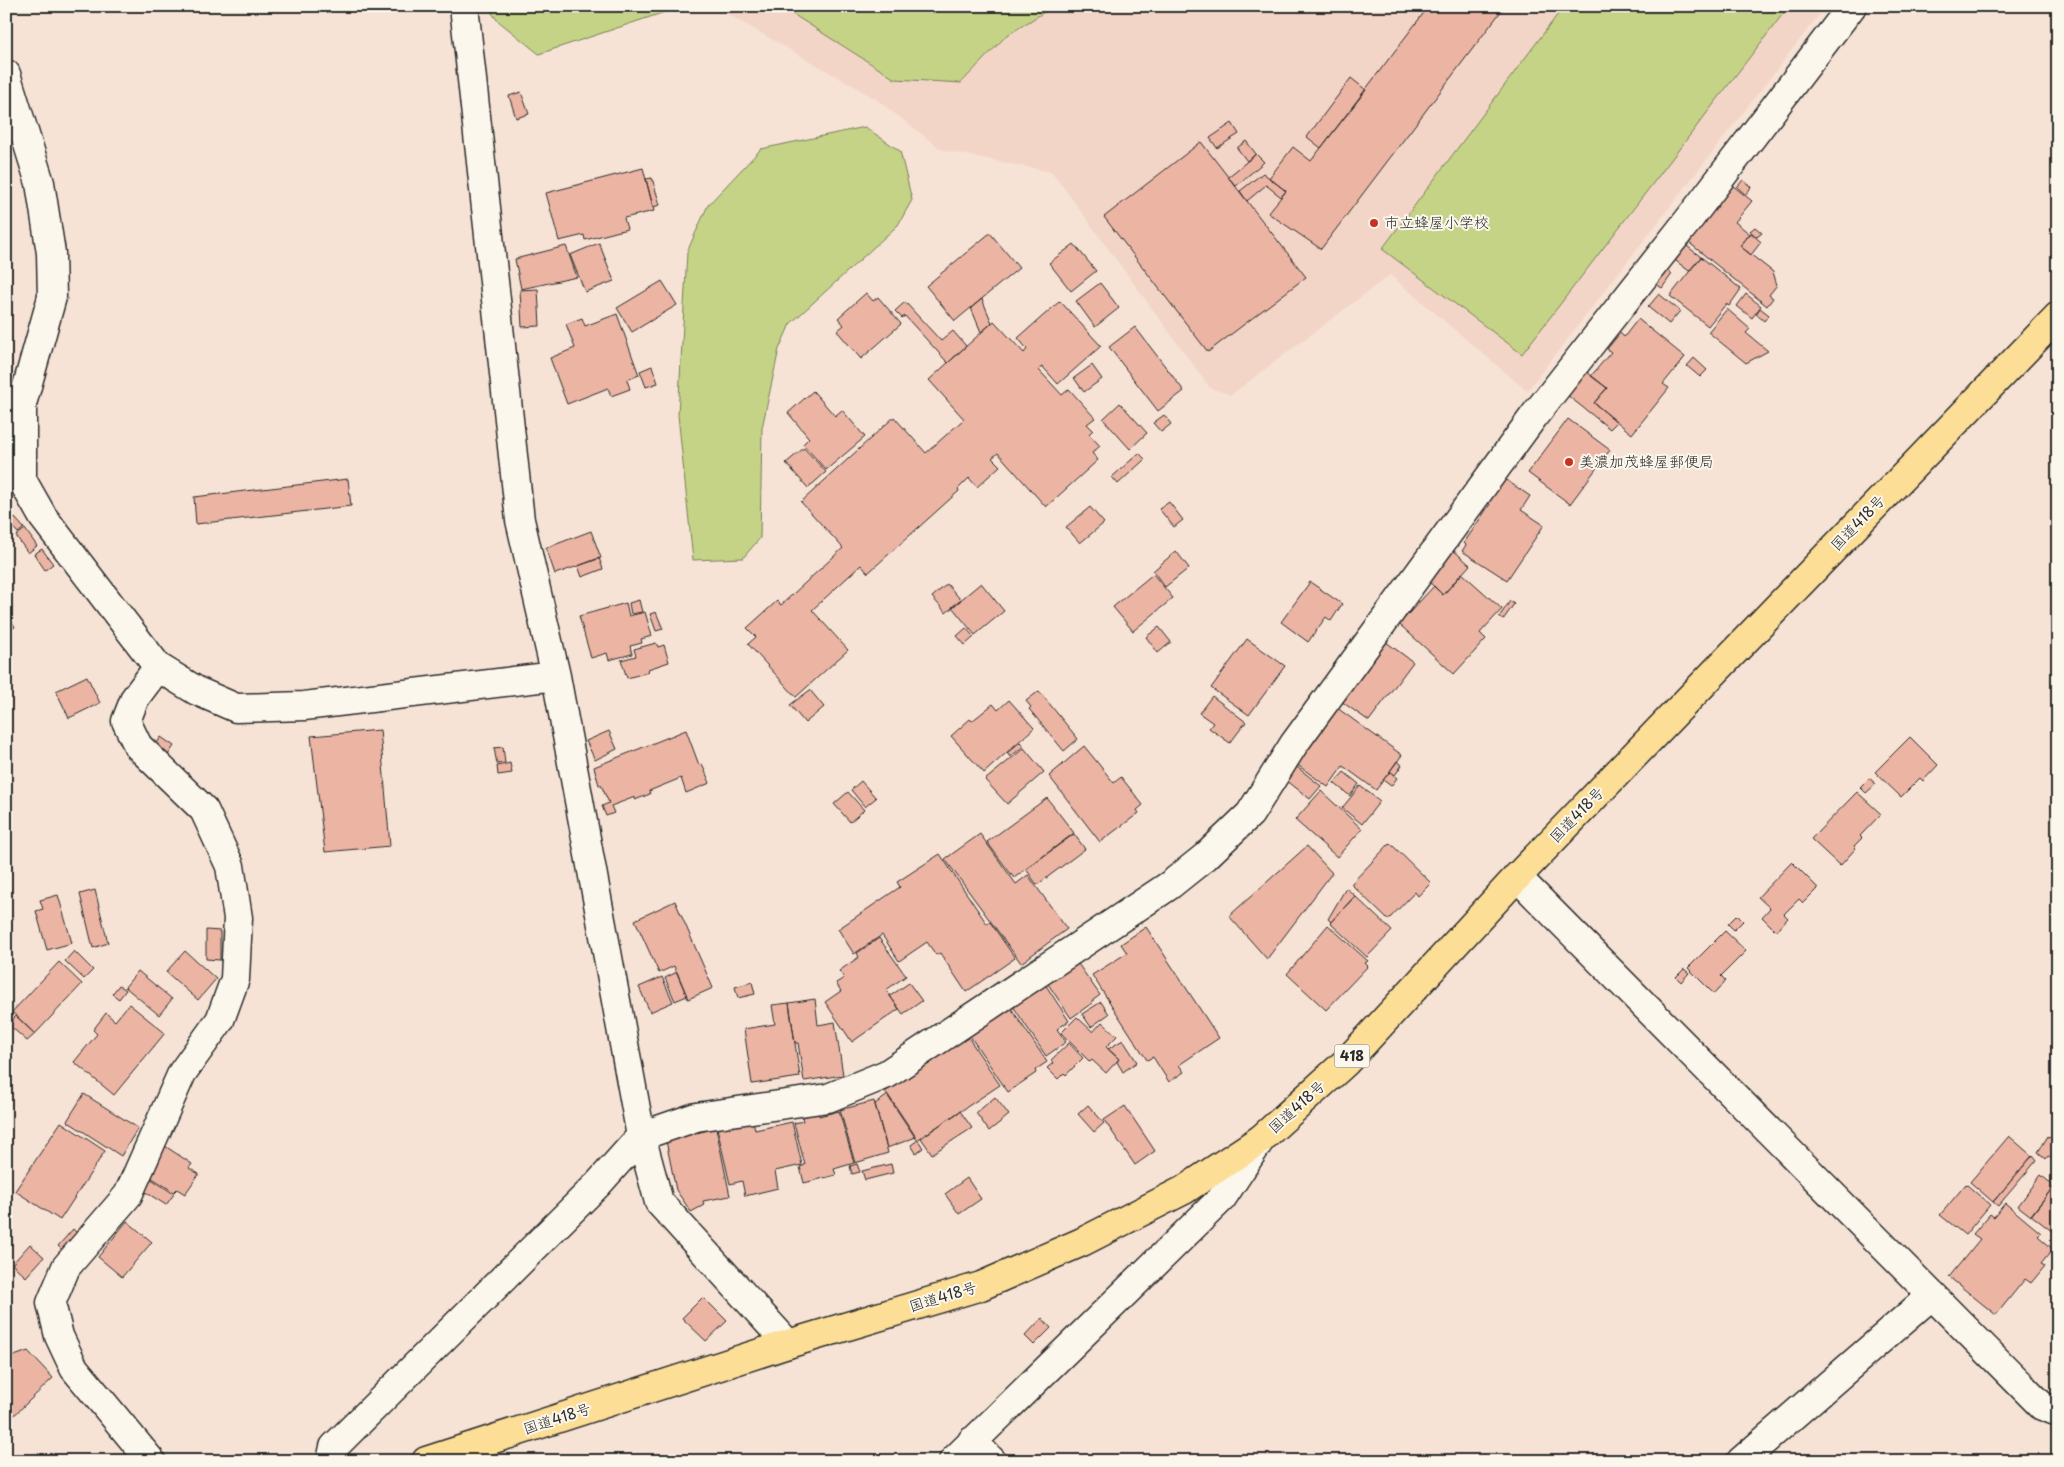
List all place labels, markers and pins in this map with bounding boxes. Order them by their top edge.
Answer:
place label: 市立蜂屋小学校 [1384,210,1489,233]
marker: 市立蜂屋小学校 [1368,217,1380,229]
place label: 美濃加茂蜂屋郵便局 [1579,449,1714,472]
marker: 美濃加茂蜂屋郵便局 [1563,456,1575,468]

